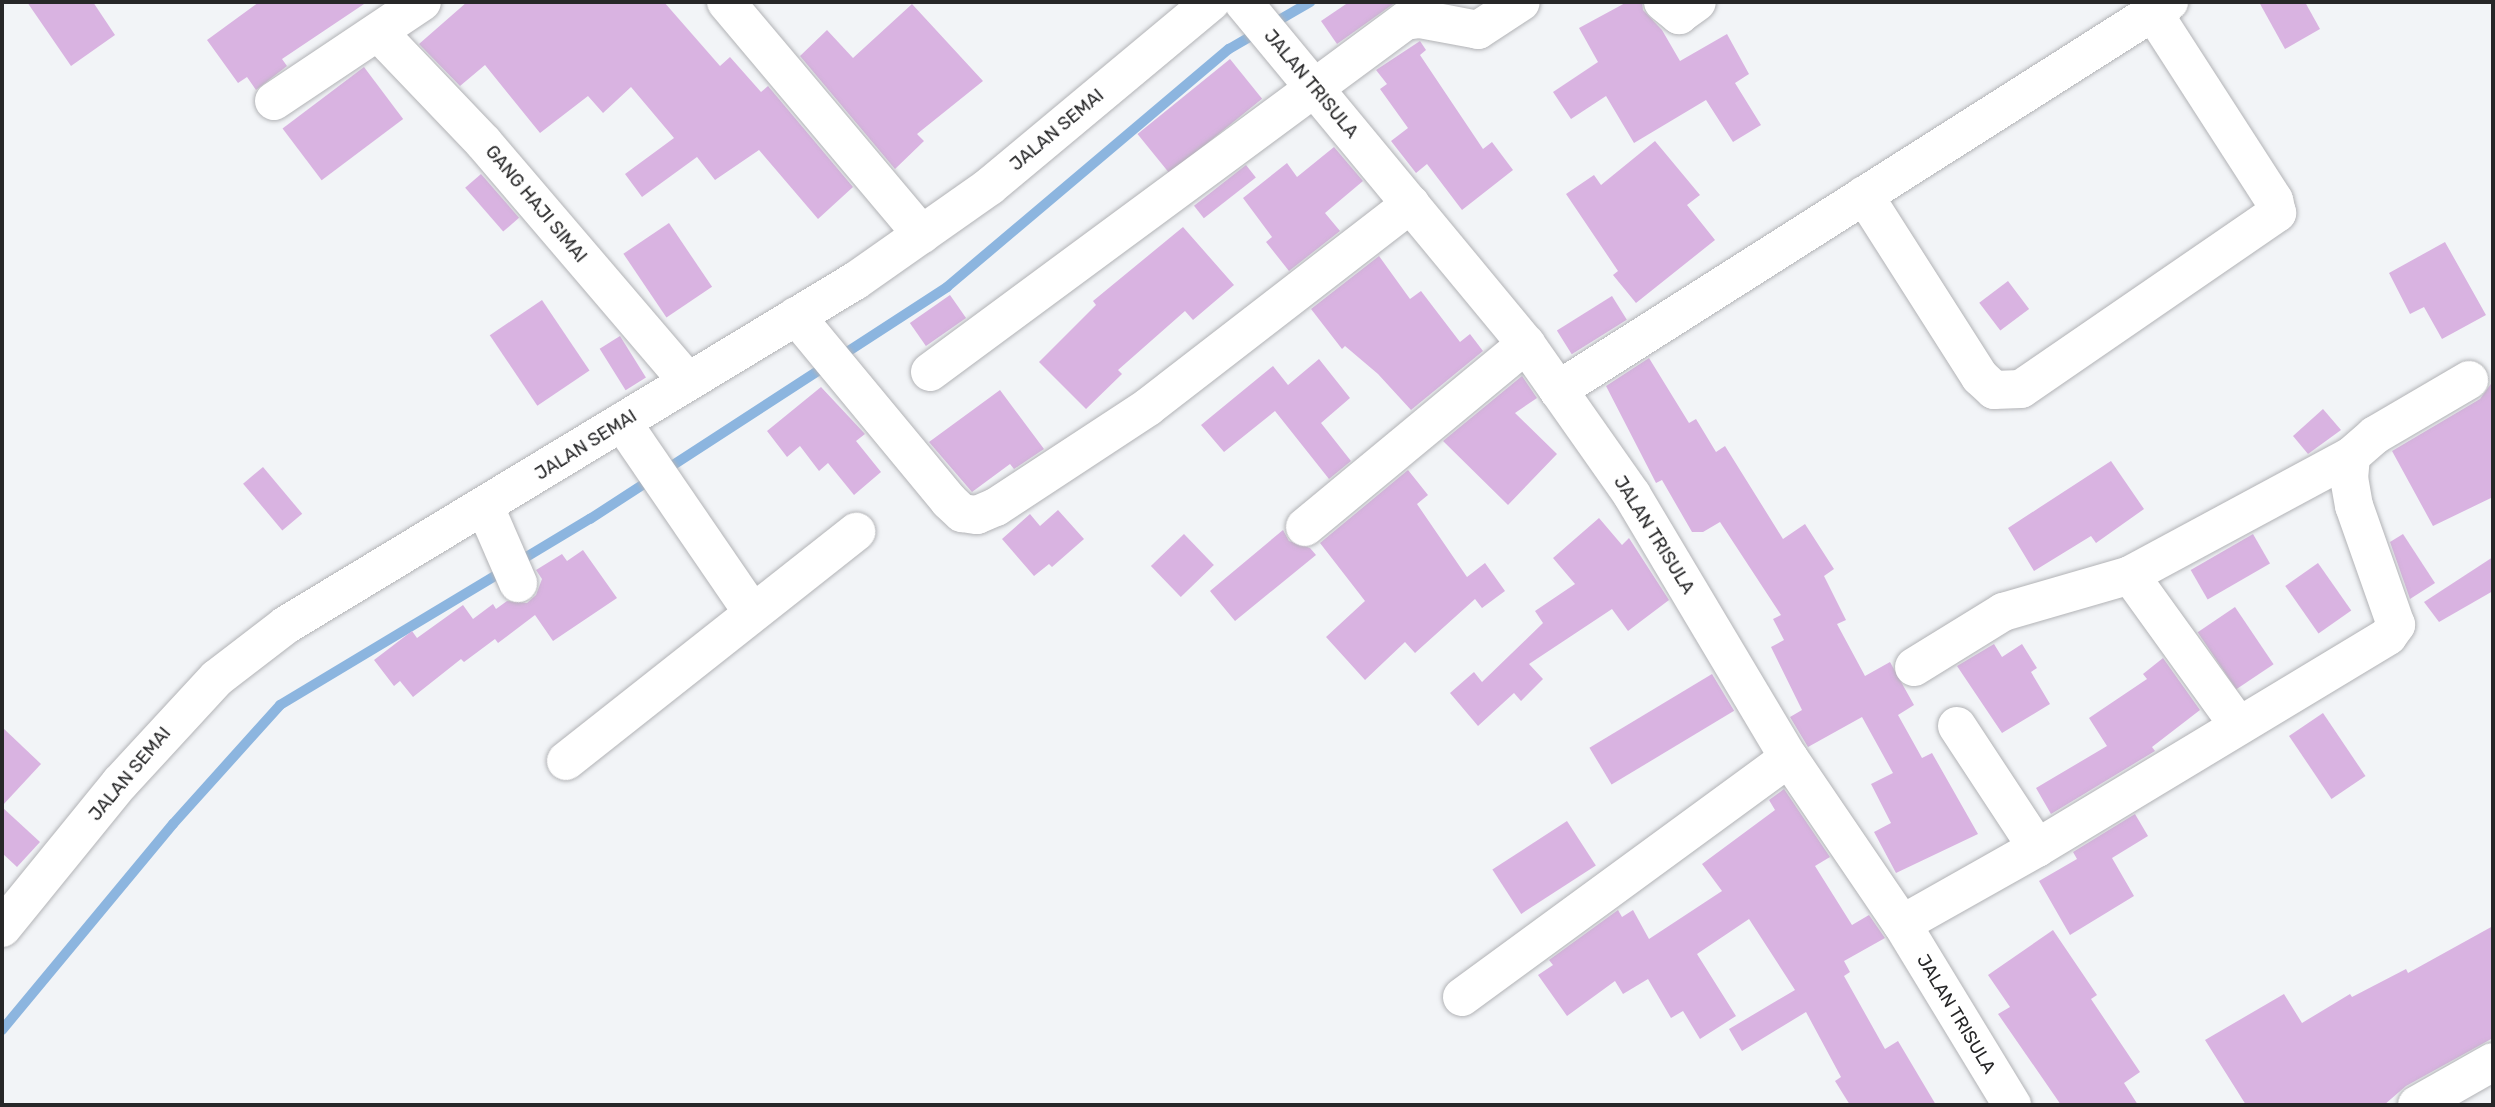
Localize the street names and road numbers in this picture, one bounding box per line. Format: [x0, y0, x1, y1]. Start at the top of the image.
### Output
street label: JALAN TRISULA [1259, 25, 1363, 143]
street label: JALAN SEMAI [1006, 85, 1108, 175]
street label: GANG HAJI SIMAI [481, 141, 591, 267]
street label: JALAN SEMAI [531, 405, 641, 485]
street label: JALAN TRISULA [1609, 472, 1699, 598]
street label: JALAN SEMAI [85, 723, 175, 825]
street label: JALAN TRISULA [1912, 950, 2000, 1078]

